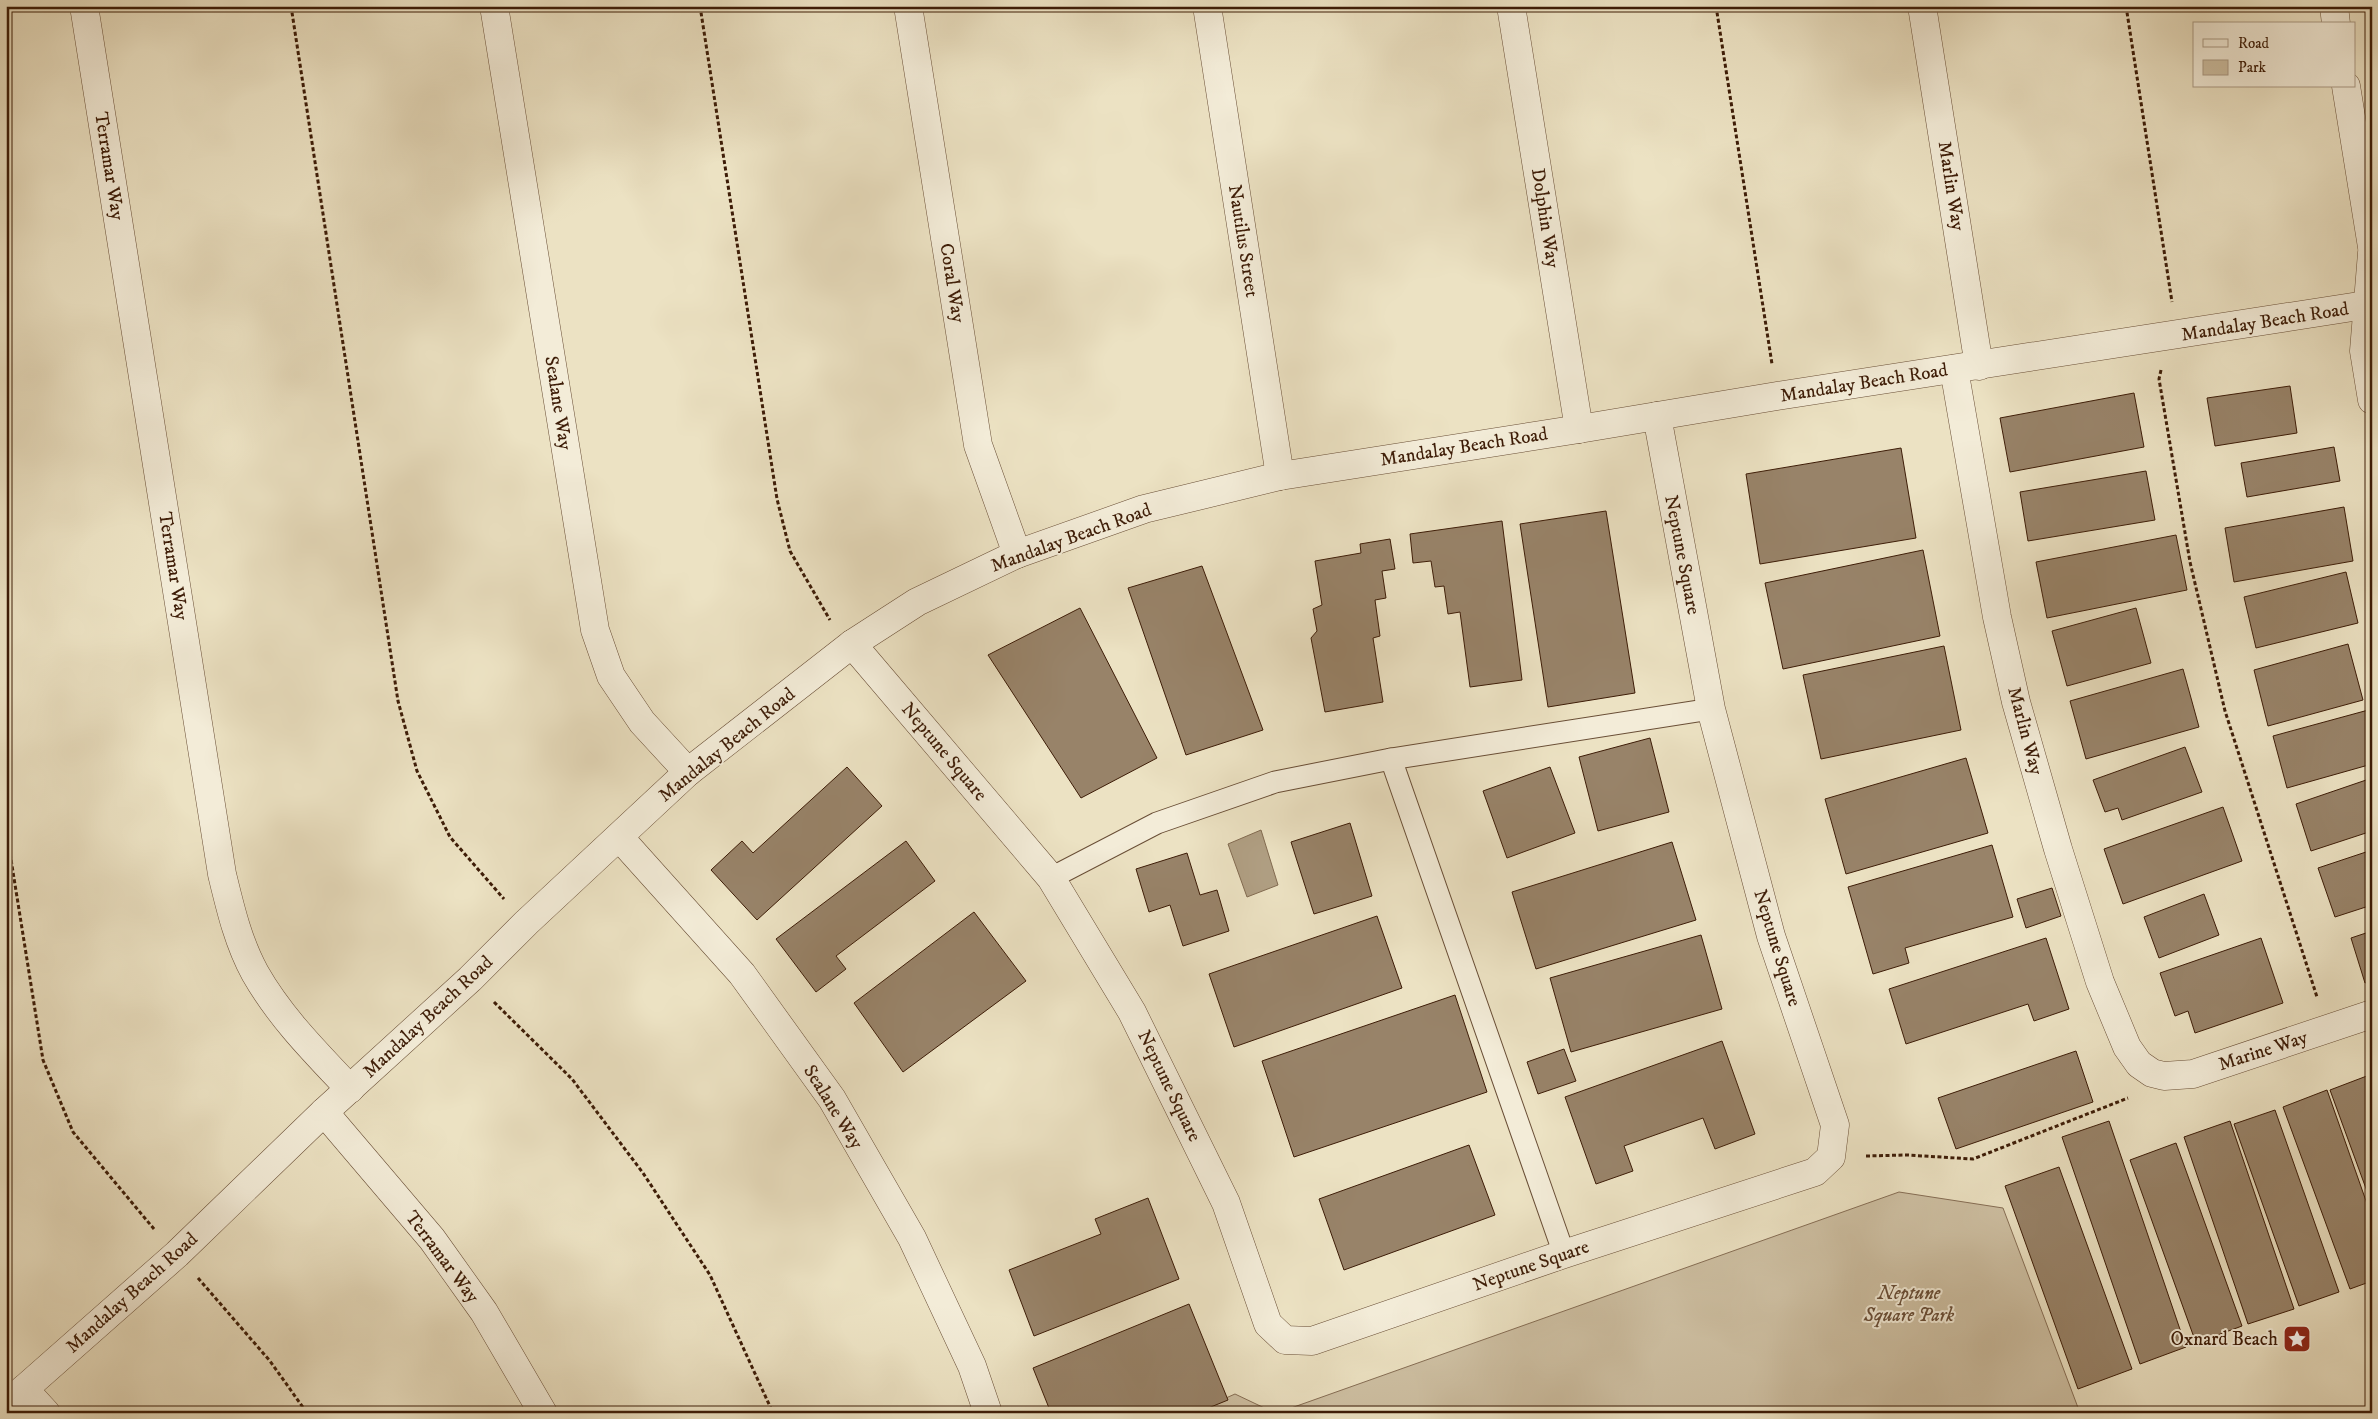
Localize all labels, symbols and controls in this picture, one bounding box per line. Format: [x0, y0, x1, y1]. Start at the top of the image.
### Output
legend [2193, 22, 2356, 88]
text: Road [2238, 34, 2270, 53]
text: Park [2238, 58, 2267, 77]
street label: Terramar Way [89, 110, 129, 223]
street label: Marlin Way [1933, 140, 1970, 233]
street label: Dolphin Way [1526, 167, 1564, 270]
street label: Nautilus Street [1223, 183, 1263, 299]
street label: Coral Way [934, 242, 970, 325]
street label: Mandalay Beach Road [2180, 297, 2351, 347]
street label: Sealane Way [539, 354, 577, 453]
street label: Mandalay Beach Road [1779, 358, 1950, 408]
street label: Mandalay Beach Road [1379, 422, 1550, 472]
street label: Neptune Square [1658, 493, 1705, 617]
street label: Mandalay Beach Road [988, 498, 1155, 578]
street label: Terramar Way [153, 510, 193, 623]
street label: Mandalay Beach Road [654, 683, 800, 807]
street label: Marlin Way [2002, 684, 2048, 779]
street label: Neptune Square [895, 698, 992, 807]
street label: Neptune Square [1747, 887, 1806, 1010]
street label: Mandalay Beach Road [358, 951, 498, 1083]
street label: Marine Way [2215, 1025, 2311, 1076]
street label: Neptune Square [1131, 1026, 1206, 1146]
street label: Sealane Way [798, 1061, 868, 1154]
street label: Terramar Way [400, 1206, 485, 1308]
street label: Mandalay Beach Road [61, 1228, 203, 1358]
street label: Neptune Square [1470, 1235, 1593, 1298]
park label: Neptune Square Park [1863, 1282, 1954, 1328]
place icon: Oxnard Beach [2282, 1324, 2312, 1354]
place label: Oxnard Beach [2171, 1328, 2278, 1351]

